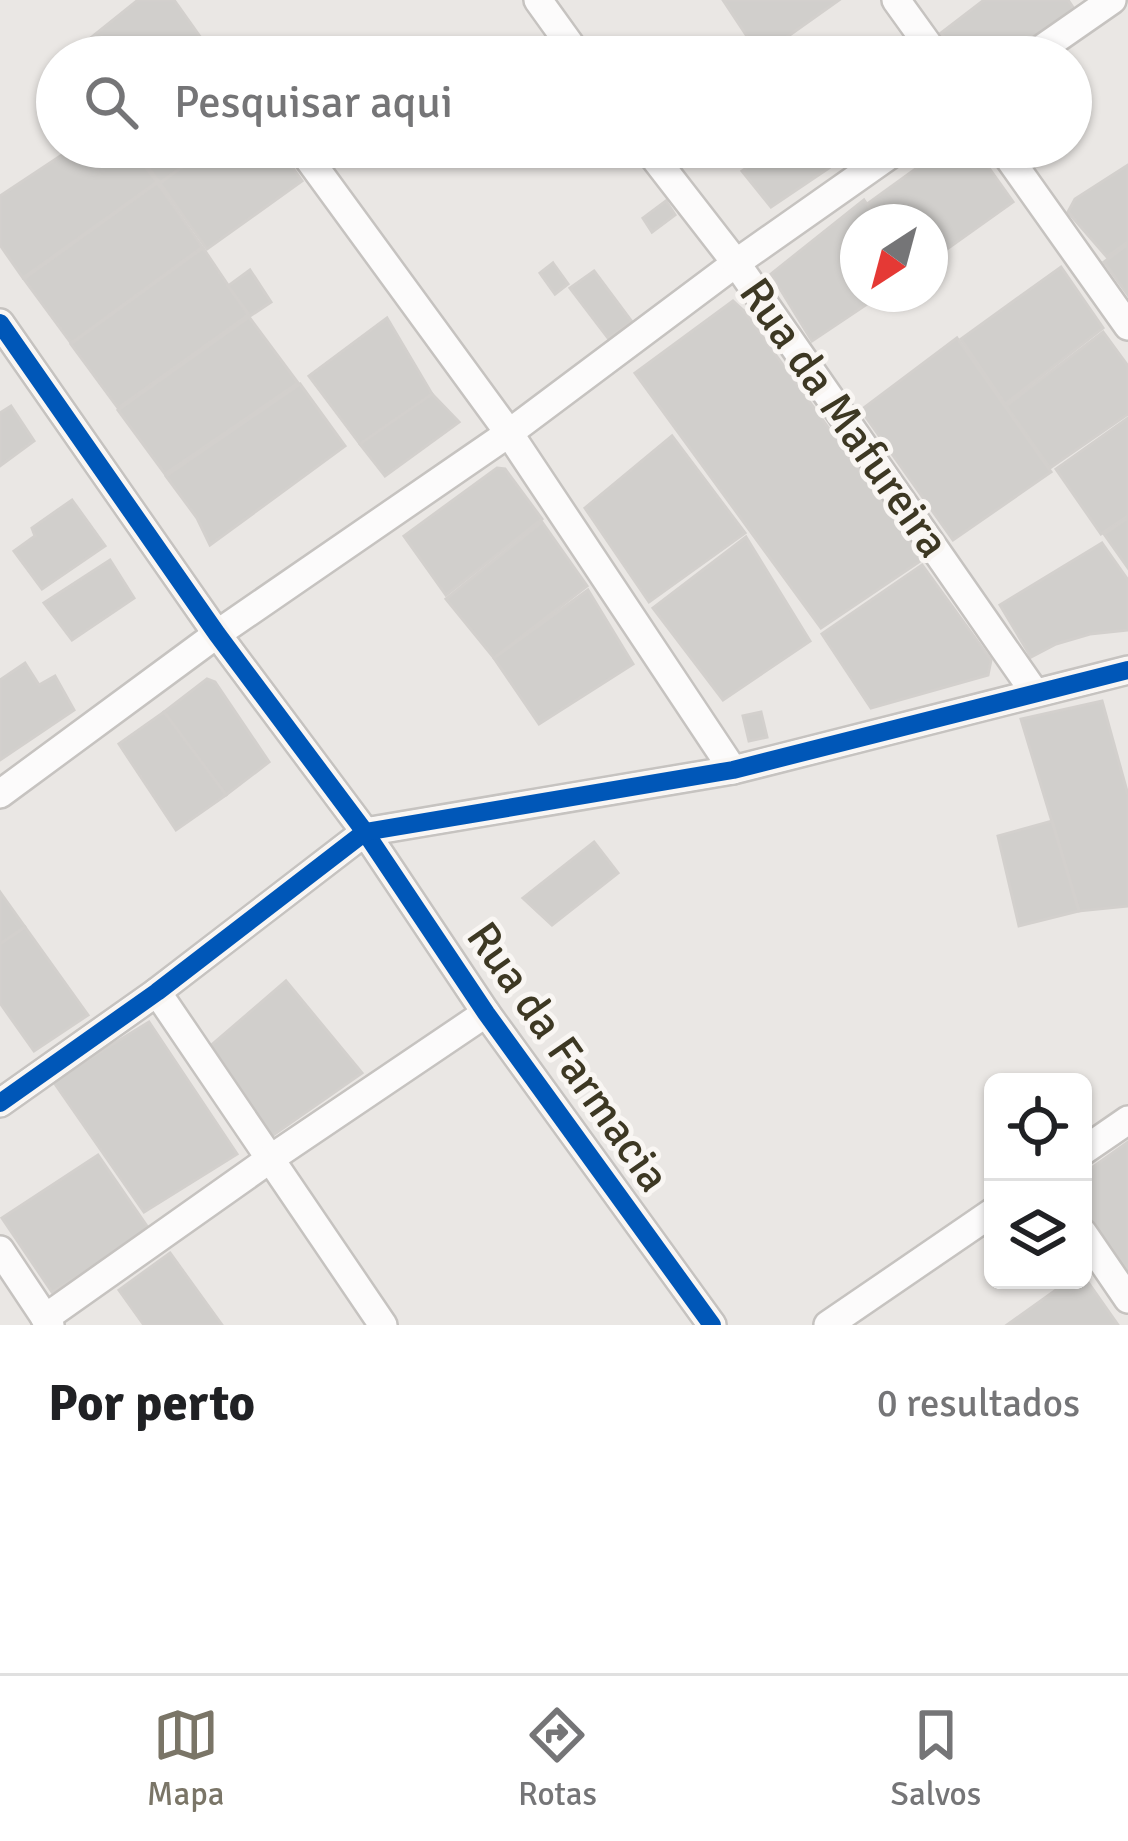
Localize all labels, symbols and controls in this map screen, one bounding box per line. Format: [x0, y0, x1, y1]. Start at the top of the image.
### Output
search box [36, 36, 1092, 168]
icon: search [78, 69, 144, 135]
text: Pesquisar aqui [174, 75, 453, 130]
north arrow [840, 204, 948, 312]
street label: Rua da Mafureira [727, 268, 961, 568]
street label: Rua da Farmacia [455, 912, 681, 1202]
map controls [984, 1073, 1092, 1289]
button: locate [984, 1073, 1092, 1181]
button: layers [984, 1181, 1092, 1289]
text: Por perto [48, 1372, 255, 1435]
text: 0 resultados [877, 1379, 1080, 1427]
tab: Mapa [147, 1702, 224, 1815]
tab: Rotas [518, 1702, 597, 1815]
tab: Salvos [891, 1702, 981, 1815]

